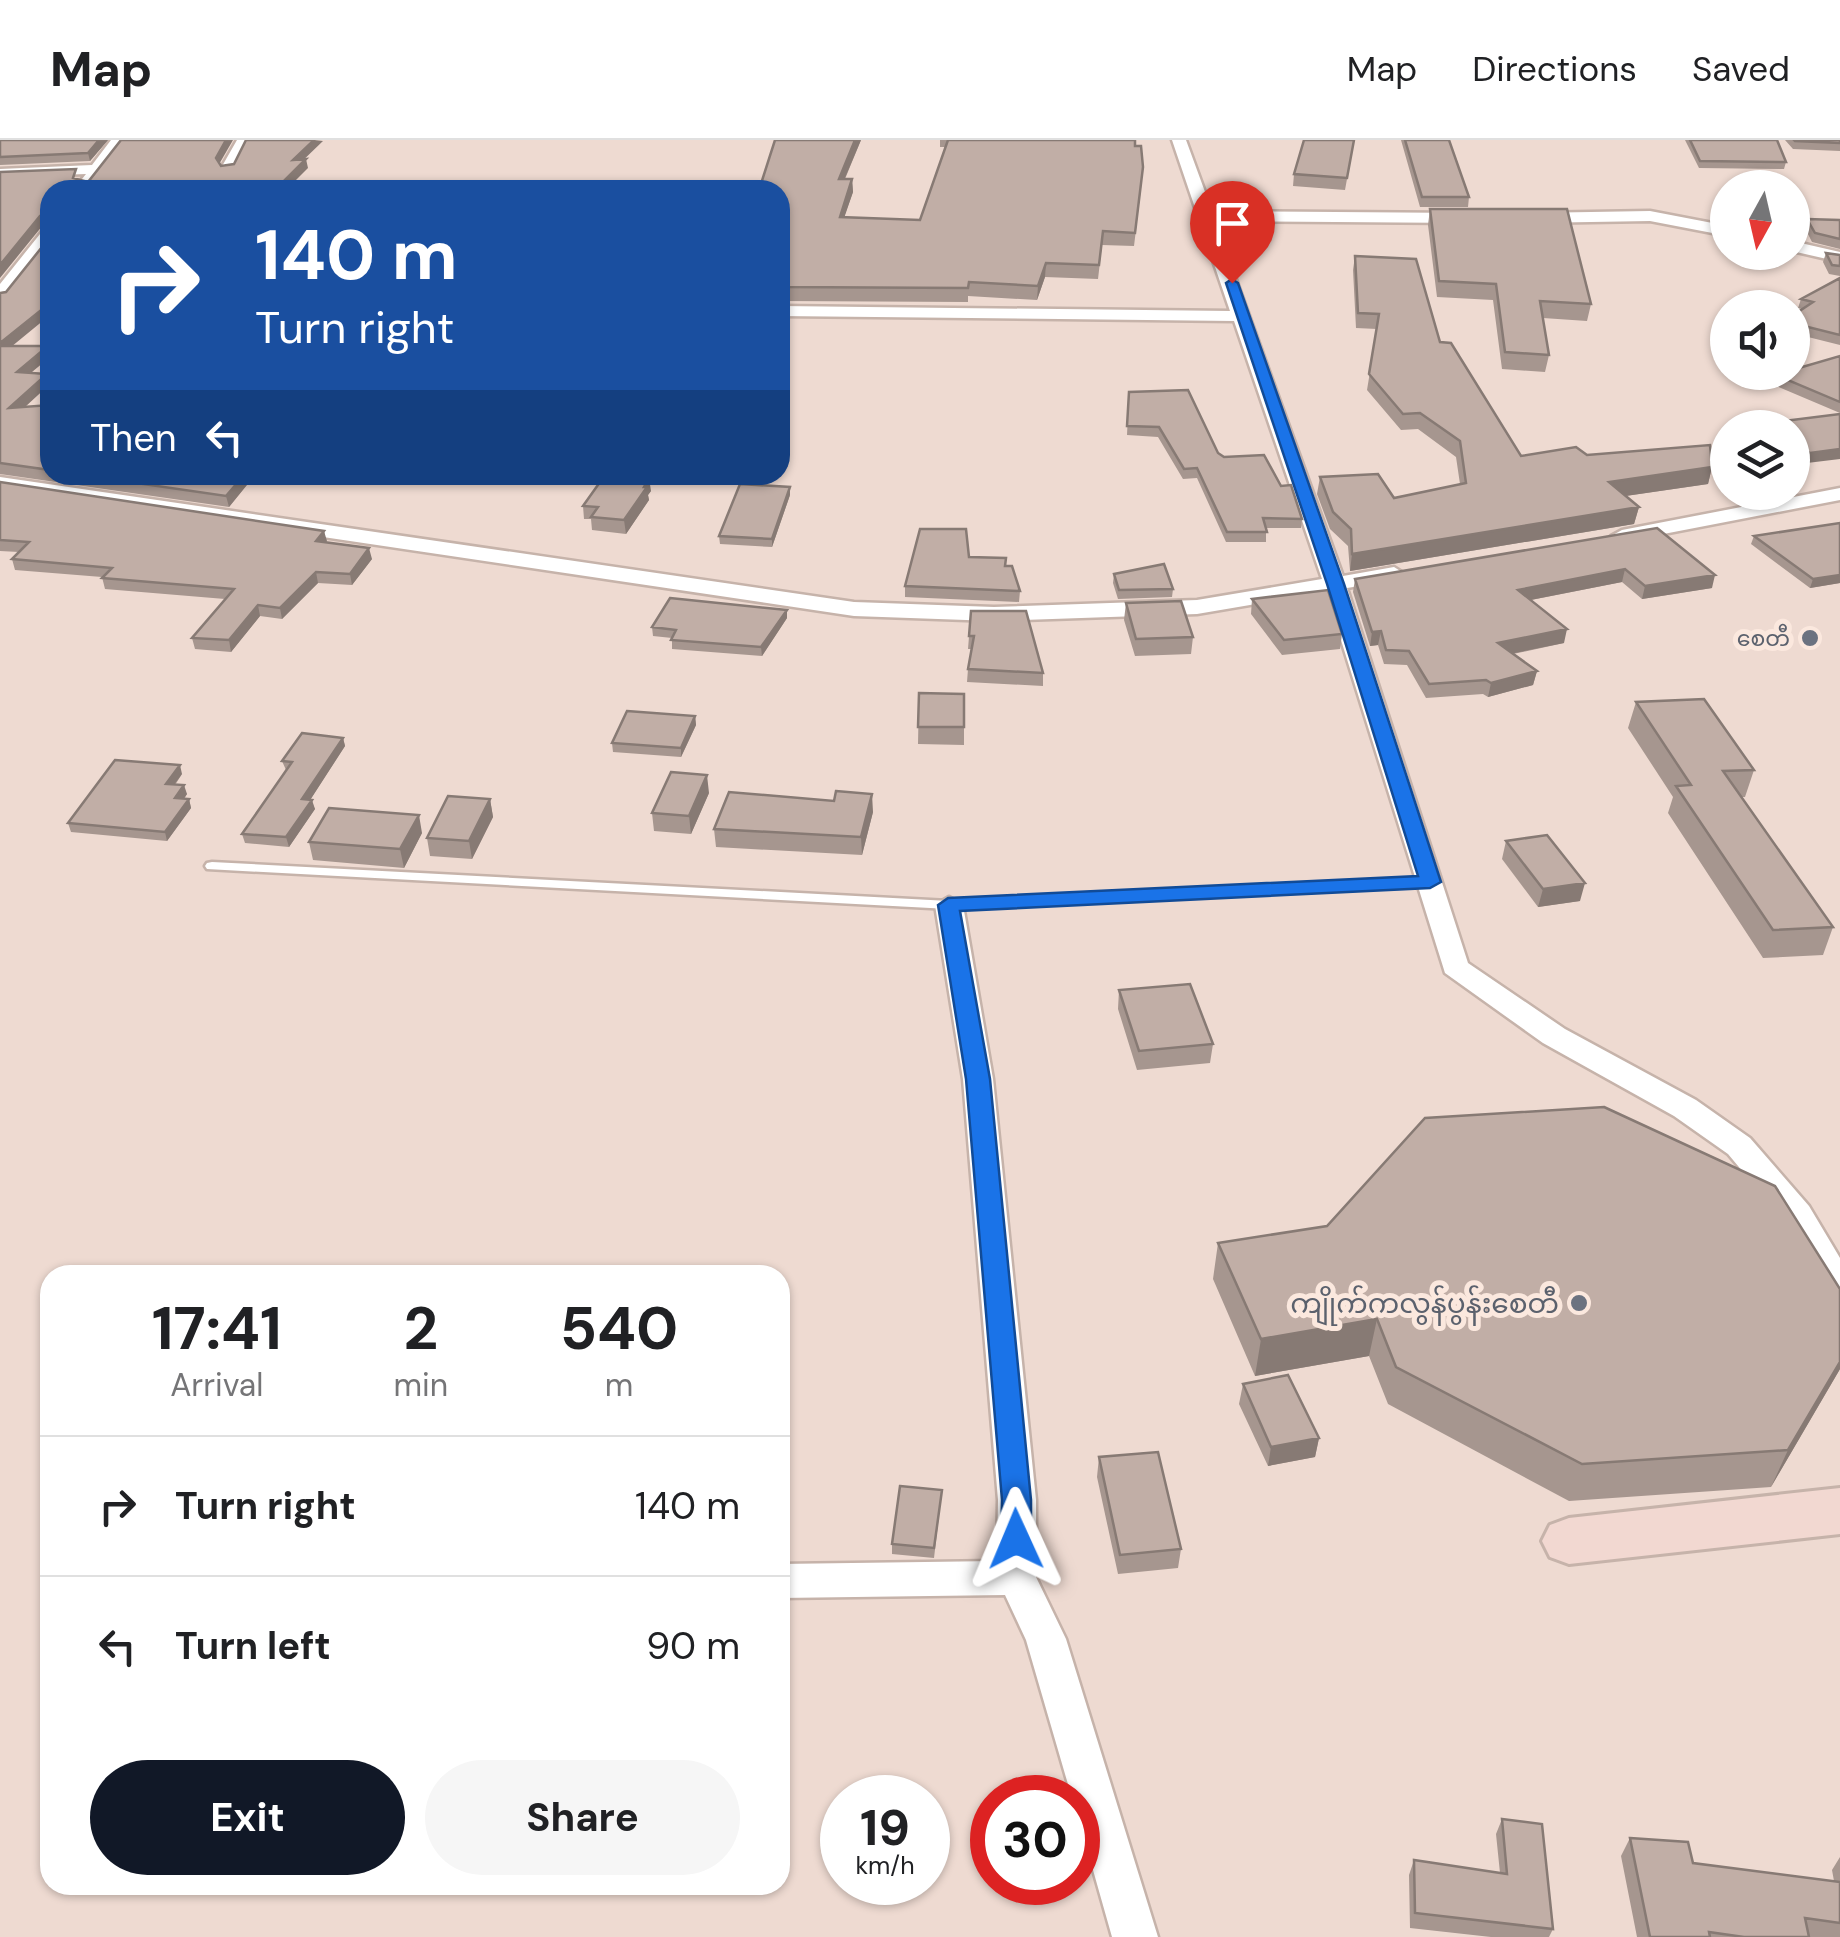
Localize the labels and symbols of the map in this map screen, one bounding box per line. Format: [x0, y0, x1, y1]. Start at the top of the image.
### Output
north arrow [1710, 170, 1810, 270]
pin [1190, 181, 1275, 284]
place label: စေတီ [1737, 623, 1790, 653]
marker: စေတီ [1799, 627, 1821, 649]
place label: ကျိုက်ကလွန်ပွန်းစေတီ [1290, 1285, 1559, 1326]
marker: ကျိုက်ကလွန်ပွန်းစေတီ [1568, 1292, 1590, 1314]
position arrow [964, 1487, 1068, 1591]
speed limit sign: 30 [970, 1775, 1100, 1905]

